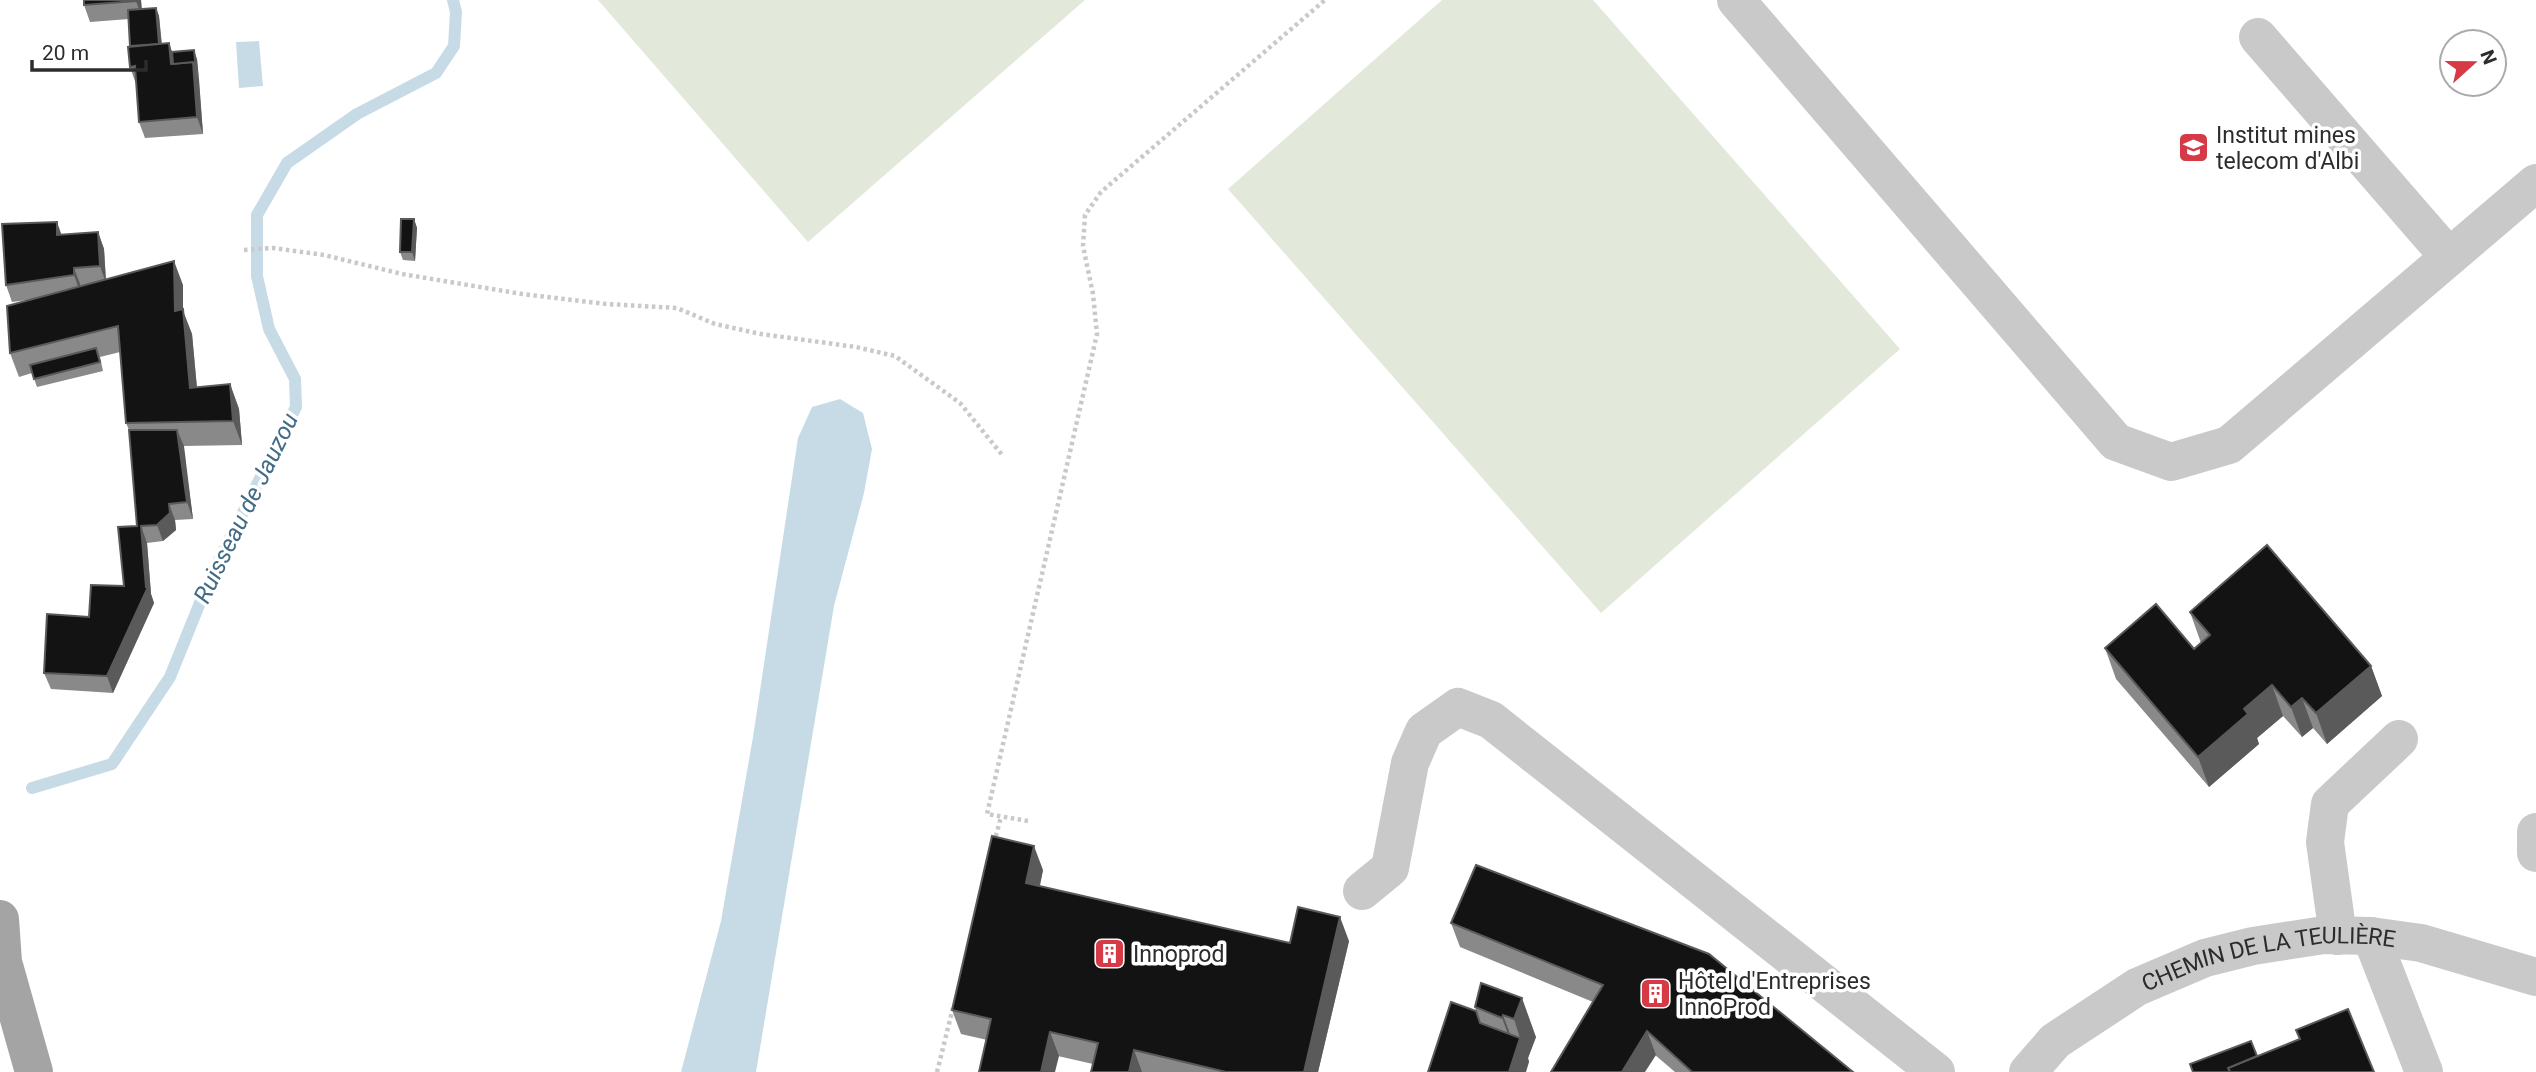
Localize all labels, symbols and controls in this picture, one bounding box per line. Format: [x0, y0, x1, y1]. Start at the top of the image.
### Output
scale bar [32, 28, 145, 72]
north arrow [2438, 28, 2508, 98]
text: 20 m [42, 41, 89, 65]
text: N [2475, 47, 2502, 67]
place label: Institut mines telecom d'Albi [2216, 122, 2359, 175]
school or university icon: Institut mines telecom d'Albi [2176, 131, 2210, 165]
water label: Ruisseau de Jauzou [188, 408, 304, 608]
street label: CHEMIN DE LA TEULIÈRE [2138, 921, 2397, 997]
building icon: Innoprod [1093, 937, 1127, 971]
place label: Innoprod [1133, 941, 1224, 968]
place label: Hôtel d'Entreprises InnoProd [1678, 968, 1871, 1021]
building icon: Hôtel d'Entreprises InnoProd [1638, 977, 1672, 1011]

